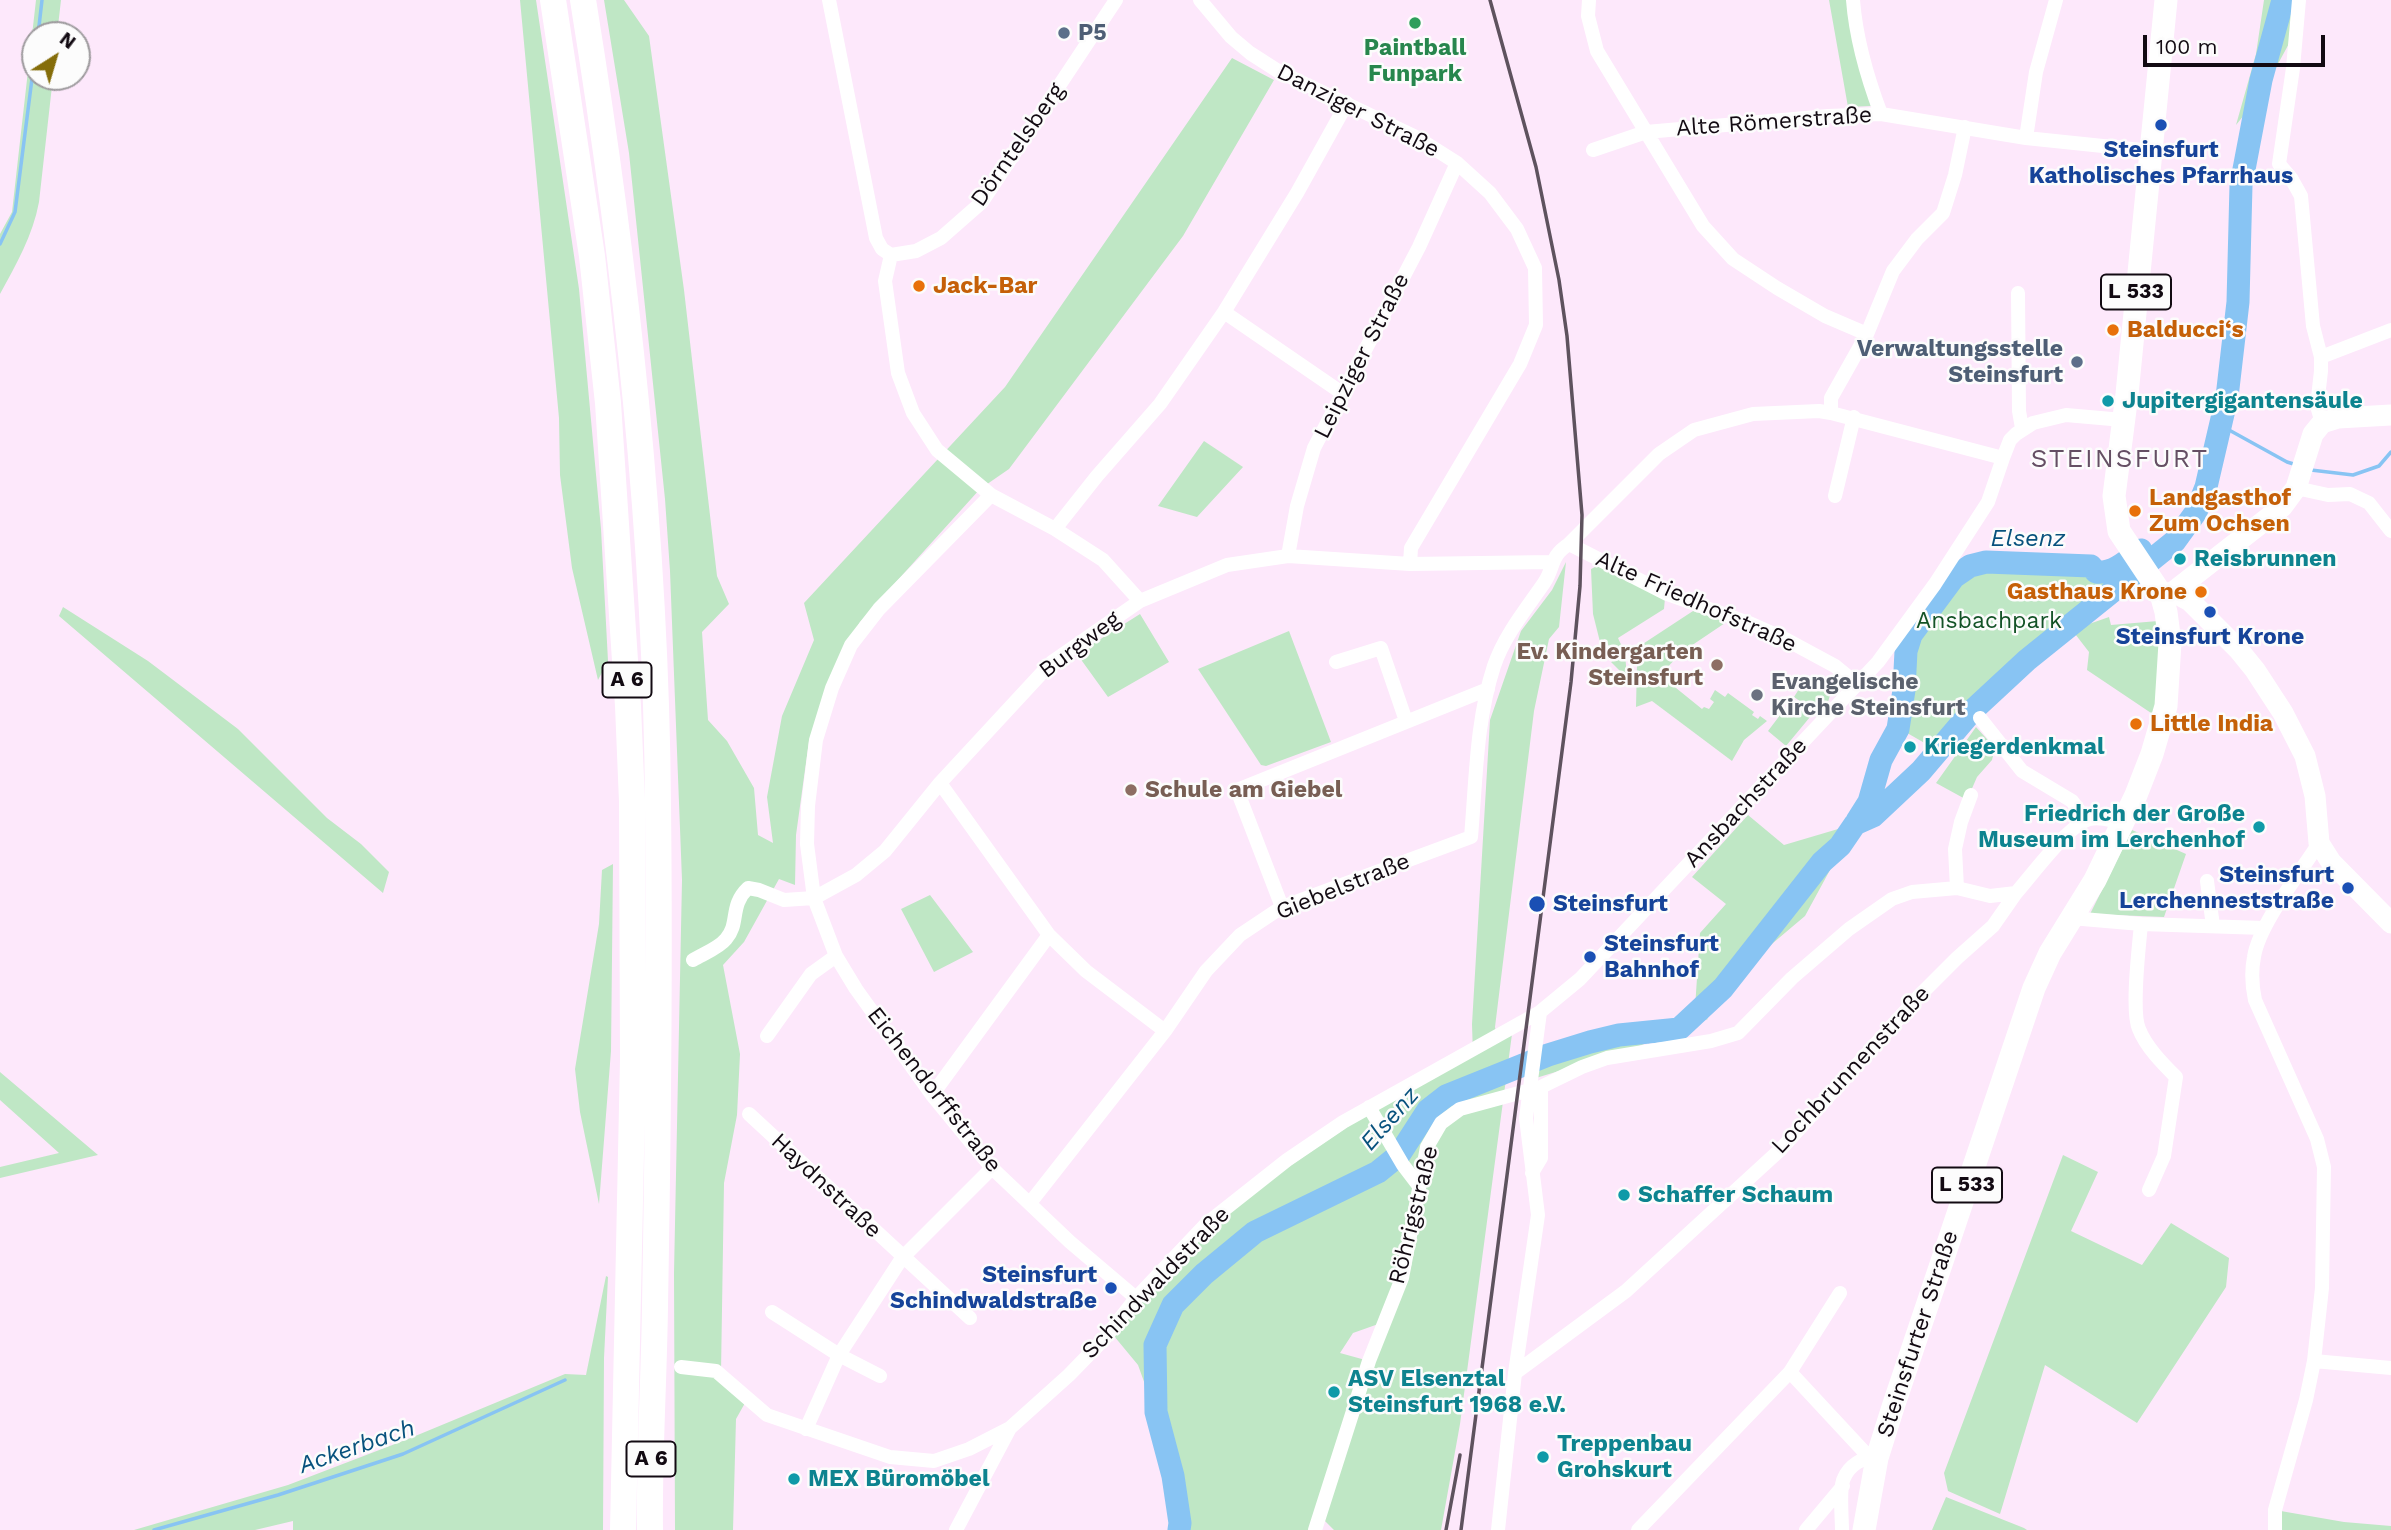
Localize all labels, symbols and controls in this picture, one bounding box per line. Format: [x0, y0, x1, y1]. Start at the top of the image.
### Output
marker: Paintball Funpark [1407, 15, 1423, 31]
place label: P5 [1078, 19, 1107, 47]
north arrow [21, 21, 91, 91]
scale bar [2146, 21, 2328, 65]
marker: P5 [1056, 25, 1072, 41]
text: N [55, 27, 80, 54]
place label: Paintball Funpark [1364, 34, 1466, 88]
text: 100 m [2156, 34, 2218, 59]
street label: Danziger Straße [1272, 58, 1444, 164]
street label: Dörntelsberg [965, 78, 1071, 212]
street label: Alte Römerstraße [1675, 101, 1873, 143]
marker: Steinsfurt Katholisches Pfarrhaus [2153, 117, 2169, 133]
place label: Steinsfurt Katholisches Pfarrhaus [2029, 136, 2293, 190]
street label: Leipziger Straße [1308, 269, 1416, 443]
place label: Jack-Bar [933, 272, 1037, 300]
road number: L 533 [2101, 274, 2171, 310]
marker: Jack-Bar [911, 278, 927, 294]
place label: Balducci‘s [2127, 316, 2244, 344]
marker: Balducci‘s [2105, 322, 2121, 338]
place label: Verwaltungsstelle Steinsfurt [1857, 335, 2063, 389]
marker: Verwaltungsstelle Steinsfurt [2069, 354, 2085, 370]
place label: Jupitergigantensäule [2122, 387, 2363, 415]
marker: Jupitergigantensäule [2100, 393, 2116, 409]
district label: STEINSFURT [2032, 443, 2208, 475]
place label: Landgasthof Zum Ochsen [2149, 484, 2291, 538]
marker: Landgasthof Zum Ochsen [2127, 503, 2143, 519]
water label: Elsenz [1991, 525, 2065, 553]
street label: Alte Friedhofstraße [1591, 545, 1801, 659]
place label: Reisbrunnen [2194, 545, 2337, 573]
marker: Reisbrunnen [2172, 551, 2188, 567]
place label: Gasthaus Krone [2007, 578, 2187, 606]
marker: Gasthaus Krone [2193, 584, 2209, 600]
marker: Steinsfurt Krone [2202, 604, 2218, 620]
street label: Burgweg [1034, 606, 1126, 684]
park label: Ansbachpark [1916, 607, 2062, 635]
place label: Steinsfurt Krone [2116, 623, 2304, 651]
place label: Ev. Kindergarten Steinsfurt [1516, 638, 1703, 692]
marker: Ev. Kindergarten Steinsfurt [1709, 657, 1725, 673]
road number: A 6 [602, 662, 652, 698]
place label: Evangelische Kirche Steinsfurt [1771, 668, 1965, 722]
marker: Evangelische Kirche Steinsfurt [1749, 687, 1765, 703]
place label: Little India [2150, 710, 2273, 738]
marker: Little India [2128, 716, 2144, 732]
street label: Ansbachstraße [1679, 732, 1813, 874]
place label: Kriegerdenkmal [1924, 733, 2105, 761]
marker: Kriegerdenkmal [1902, 739, 1918, 755]
place label: Schule am Giebel [1145, 776, 1342, 804]
marker: Schule am Giebel [1123, 782, 1139, 798]
place label: Friedrich der Große Museum im Lerchenhof [1978, 800, 2245, 854]
marker: Friedrich der Große Museum im Lerchenhof [2251, 819, 2267, 835]
street label: Giebelstraße [1272, 848, 1414, 926]
place label: Steinsfurt Lerchenneststraße [2119, 861, 2334, 915]
marker: Steinsfurt Lerchenneststraße [2340, 880, 2356, 896]
place label: Steinsfurt [1553, 890, 1668, 918]
marker: Steinsfurt [1527, 894, 1547, 914]
place label: Steinsfurt Bahnhof [1604, 930, 1719, 984]
marker: Steinsfurt Bahnhof [1582, 949, 1598, 965]
street label: Lochbrunnenstraße [1766, 980, 1936, 1160]
street label: Eichendorffstraße [861, 1002, 1007, 1178]
water label: Elsenz [1355, 1081, 1425, 1157]
street label: Haydnstraße [765, 1128, 887, 1244]
street label: Röhrigstraße [1383, 1143, 1445, 1287]
road number: L 533 [1932, 1168, 2002, 1202]
place label: Schaffer Schaum [1638, 1181, 1833, 1209]
marker: Schaffer Schaum [1616, 1187, 1632, 1203]
street label: Schindwaldstraße [1076, 1201, 1236, 1365]
street label: Steinsfurter Straße [1871, 1227, 1965, 1441]
place label: Steinsfurt Schindwaldstraße [890, 1261, 1097, 1315]
marker: Steinsfurt Schindwaldstraße [1103, 1280, 1119, 1296]
place label: ASV Elsenztal Steinsfurt 1968 e.V. [1348, 1365, 1566, 1419]
marker: ASV Elsenztal Steinsfurt 1968 e.V. [1326, 1384, 1342, 1400]
water label: Ackerbach [295, 1414, 419, 1480]
place label: Treppenbau Grohskurt [1557, 1430, 1692, 1484]
road number: A 6 [626, 1442, 676, 1476]
marker: Treppenbau Grohskurt [1535, 1449, 1551, 1465]
place label: MEX Büromöbel [808, 1465, 989, 1493]
marker: MEX Büromöbel [786, 1471, 802, 1487]

